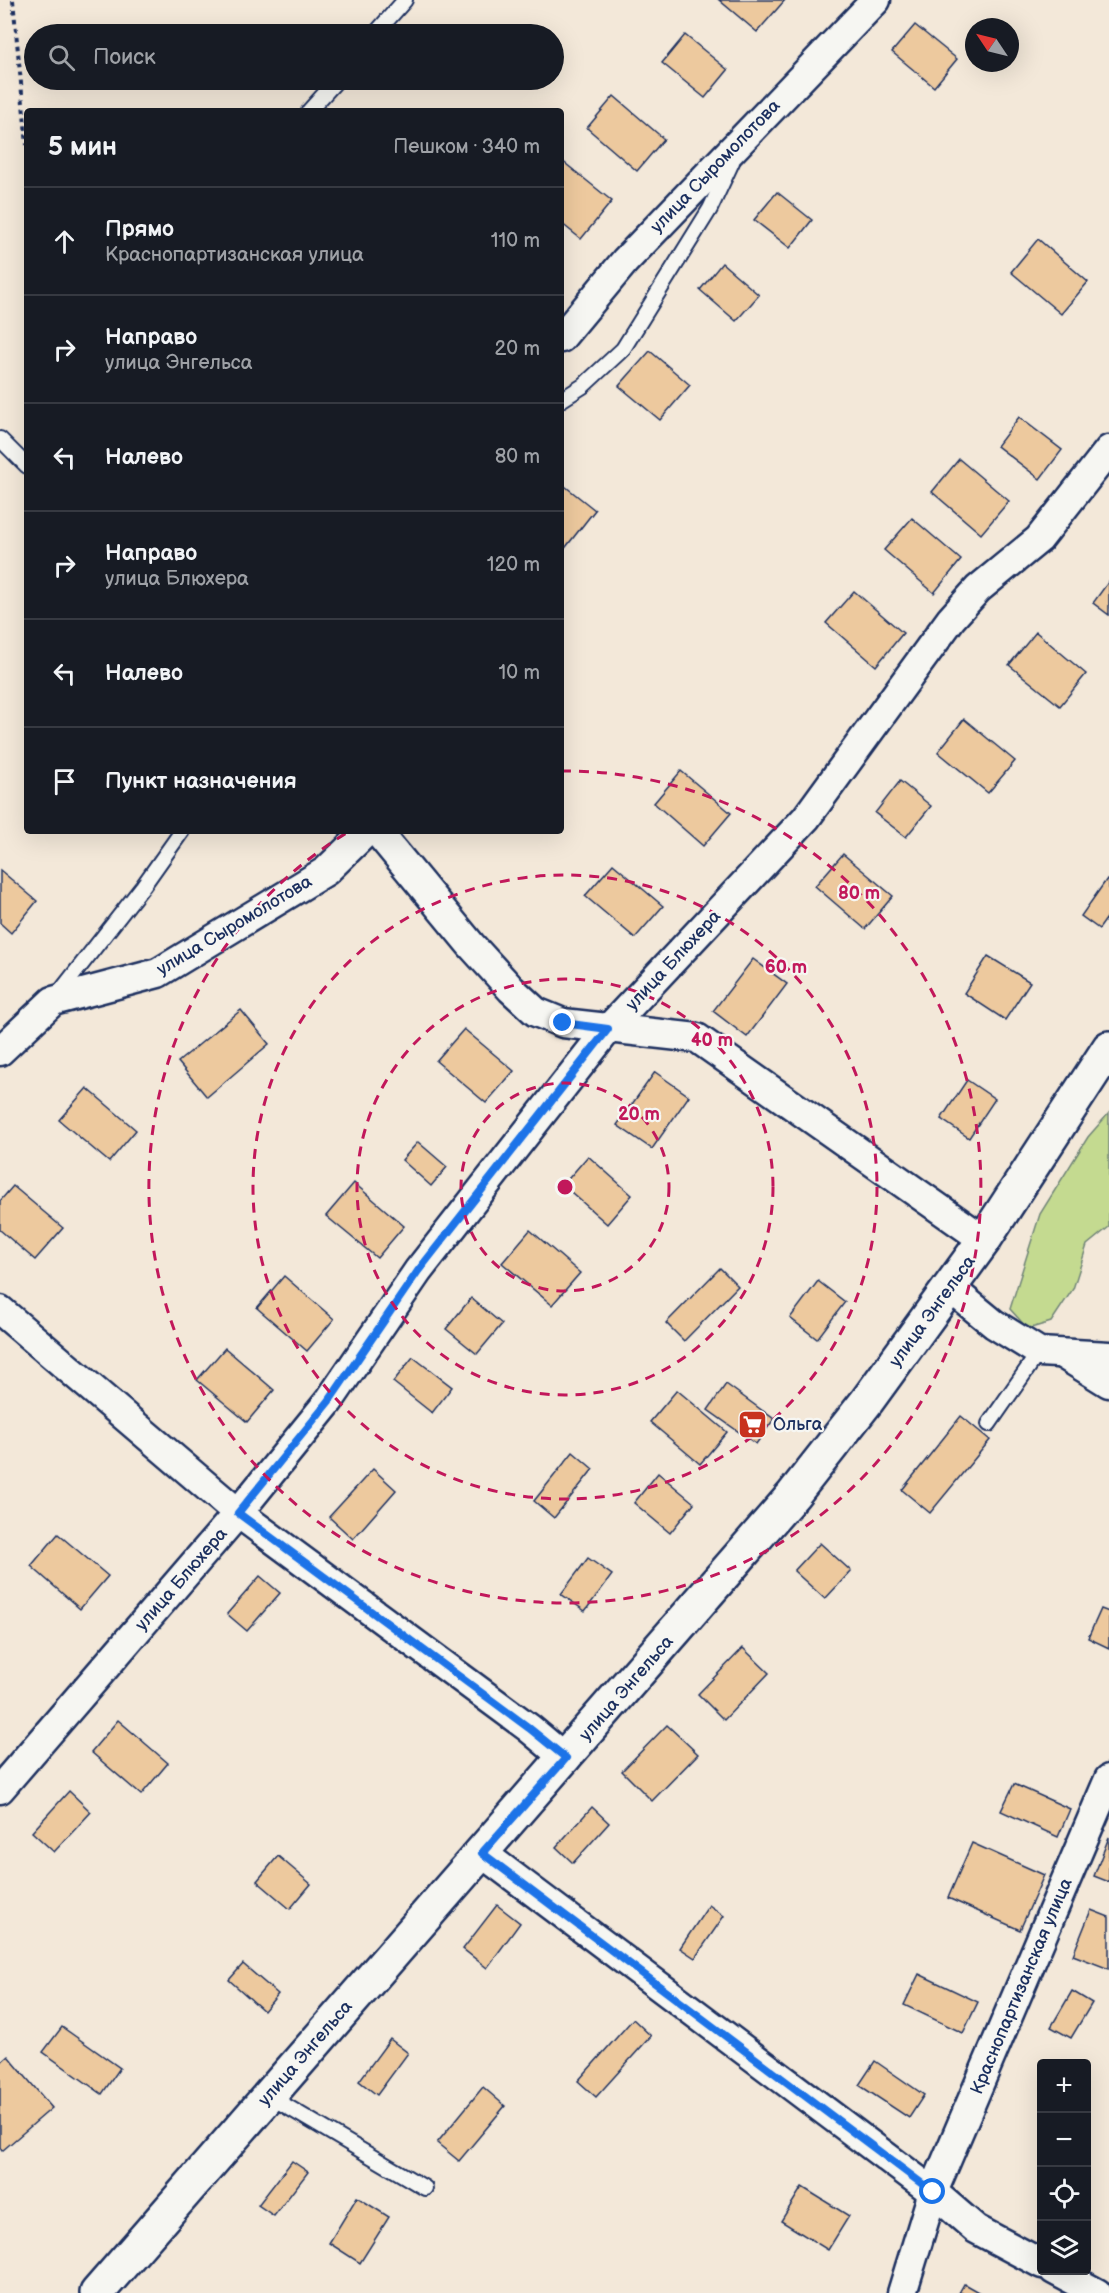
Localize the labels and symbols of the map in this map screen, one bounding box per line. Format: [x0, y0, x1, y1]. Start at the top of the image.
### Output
north arrow [965, 18, 1019, 72]
street label: улица Сыромолотова [646, 95, 785, 237]
street label: улица Сыромолотова [153, 871, 316, 980]
text: 80 m [838, 883, 880, 904]
street label: улица Блюхера [622, 906, 725, 1015]
text: 60 m [765, 957, 807, 978]
route end [549, 1009, 575, 1035]
text: 40 m [691, 1030, 733, 1051]
text: 20 m [618, 1104, 660, 1125]
centre of rings [555, 1177, 575, 1197]
street label: улица Энгельса [885, 1251, 980, 1371]
supermarket icon: Ольга [736, 1408, 768, 1440]
place label: Ольга [773, 1414, 823, 1435]
street label: улица Блюхера [131, 1523, 232, 1635]
street label: улица Энгельса [575, 1631, 678, 1745]
street label: Краснопартизанская улица [966, 1875, 1077, 2098]
street label: улица Энгельса [254, 1996, 357, 2110]
route start [919, 2178, 945, 2204]

